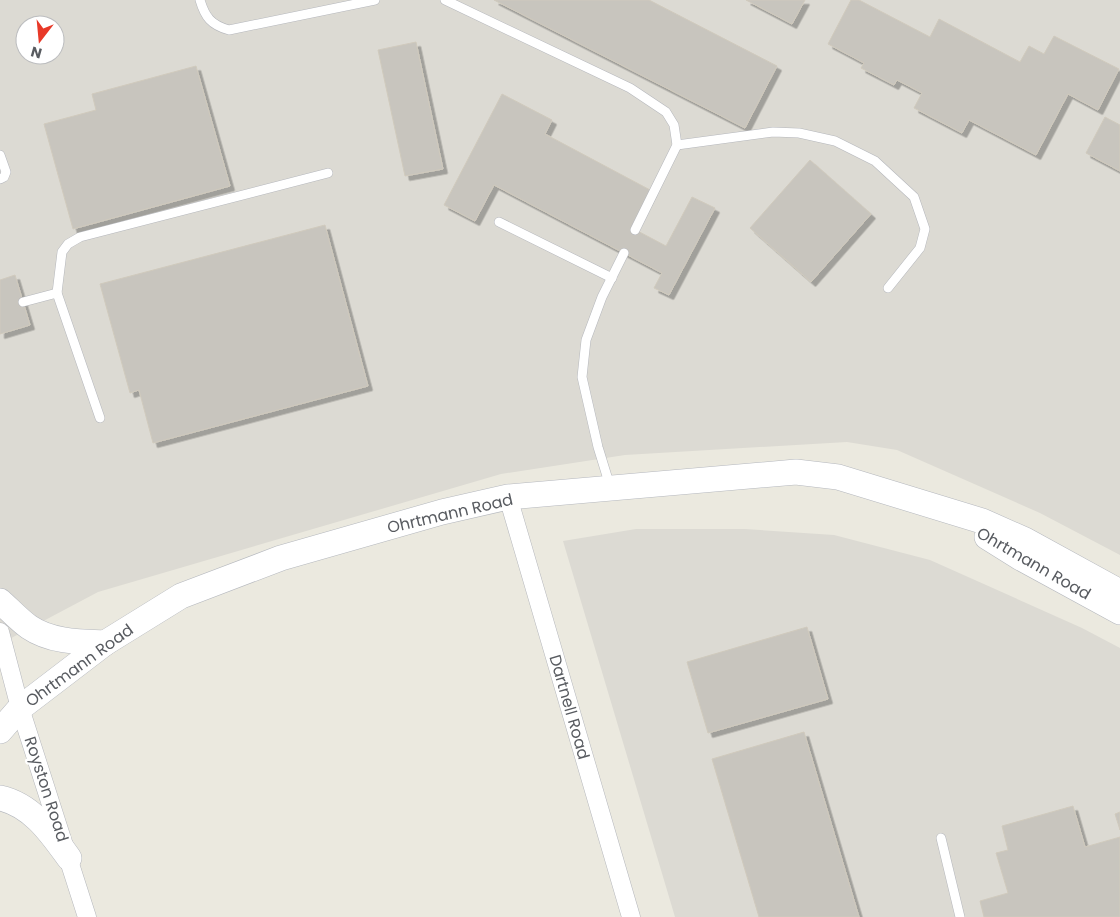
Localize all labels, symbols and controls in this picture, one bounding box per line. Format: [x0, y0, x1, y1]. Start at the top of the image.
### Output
north arrow [15, 15, 65, 65]
text: N [29, 41, 44, 64]
street label: Ohrtmann Road [385, 488, 515, 539]
street label: Ohrtmann Road [972, 521, 1095, 605]
street label: Ohrtmann Road [21, 618, 138, 712]
street label: Dartnell Road [544, 652, 595, 762]
street label: Royston Road [19, 734, 74, 845]

